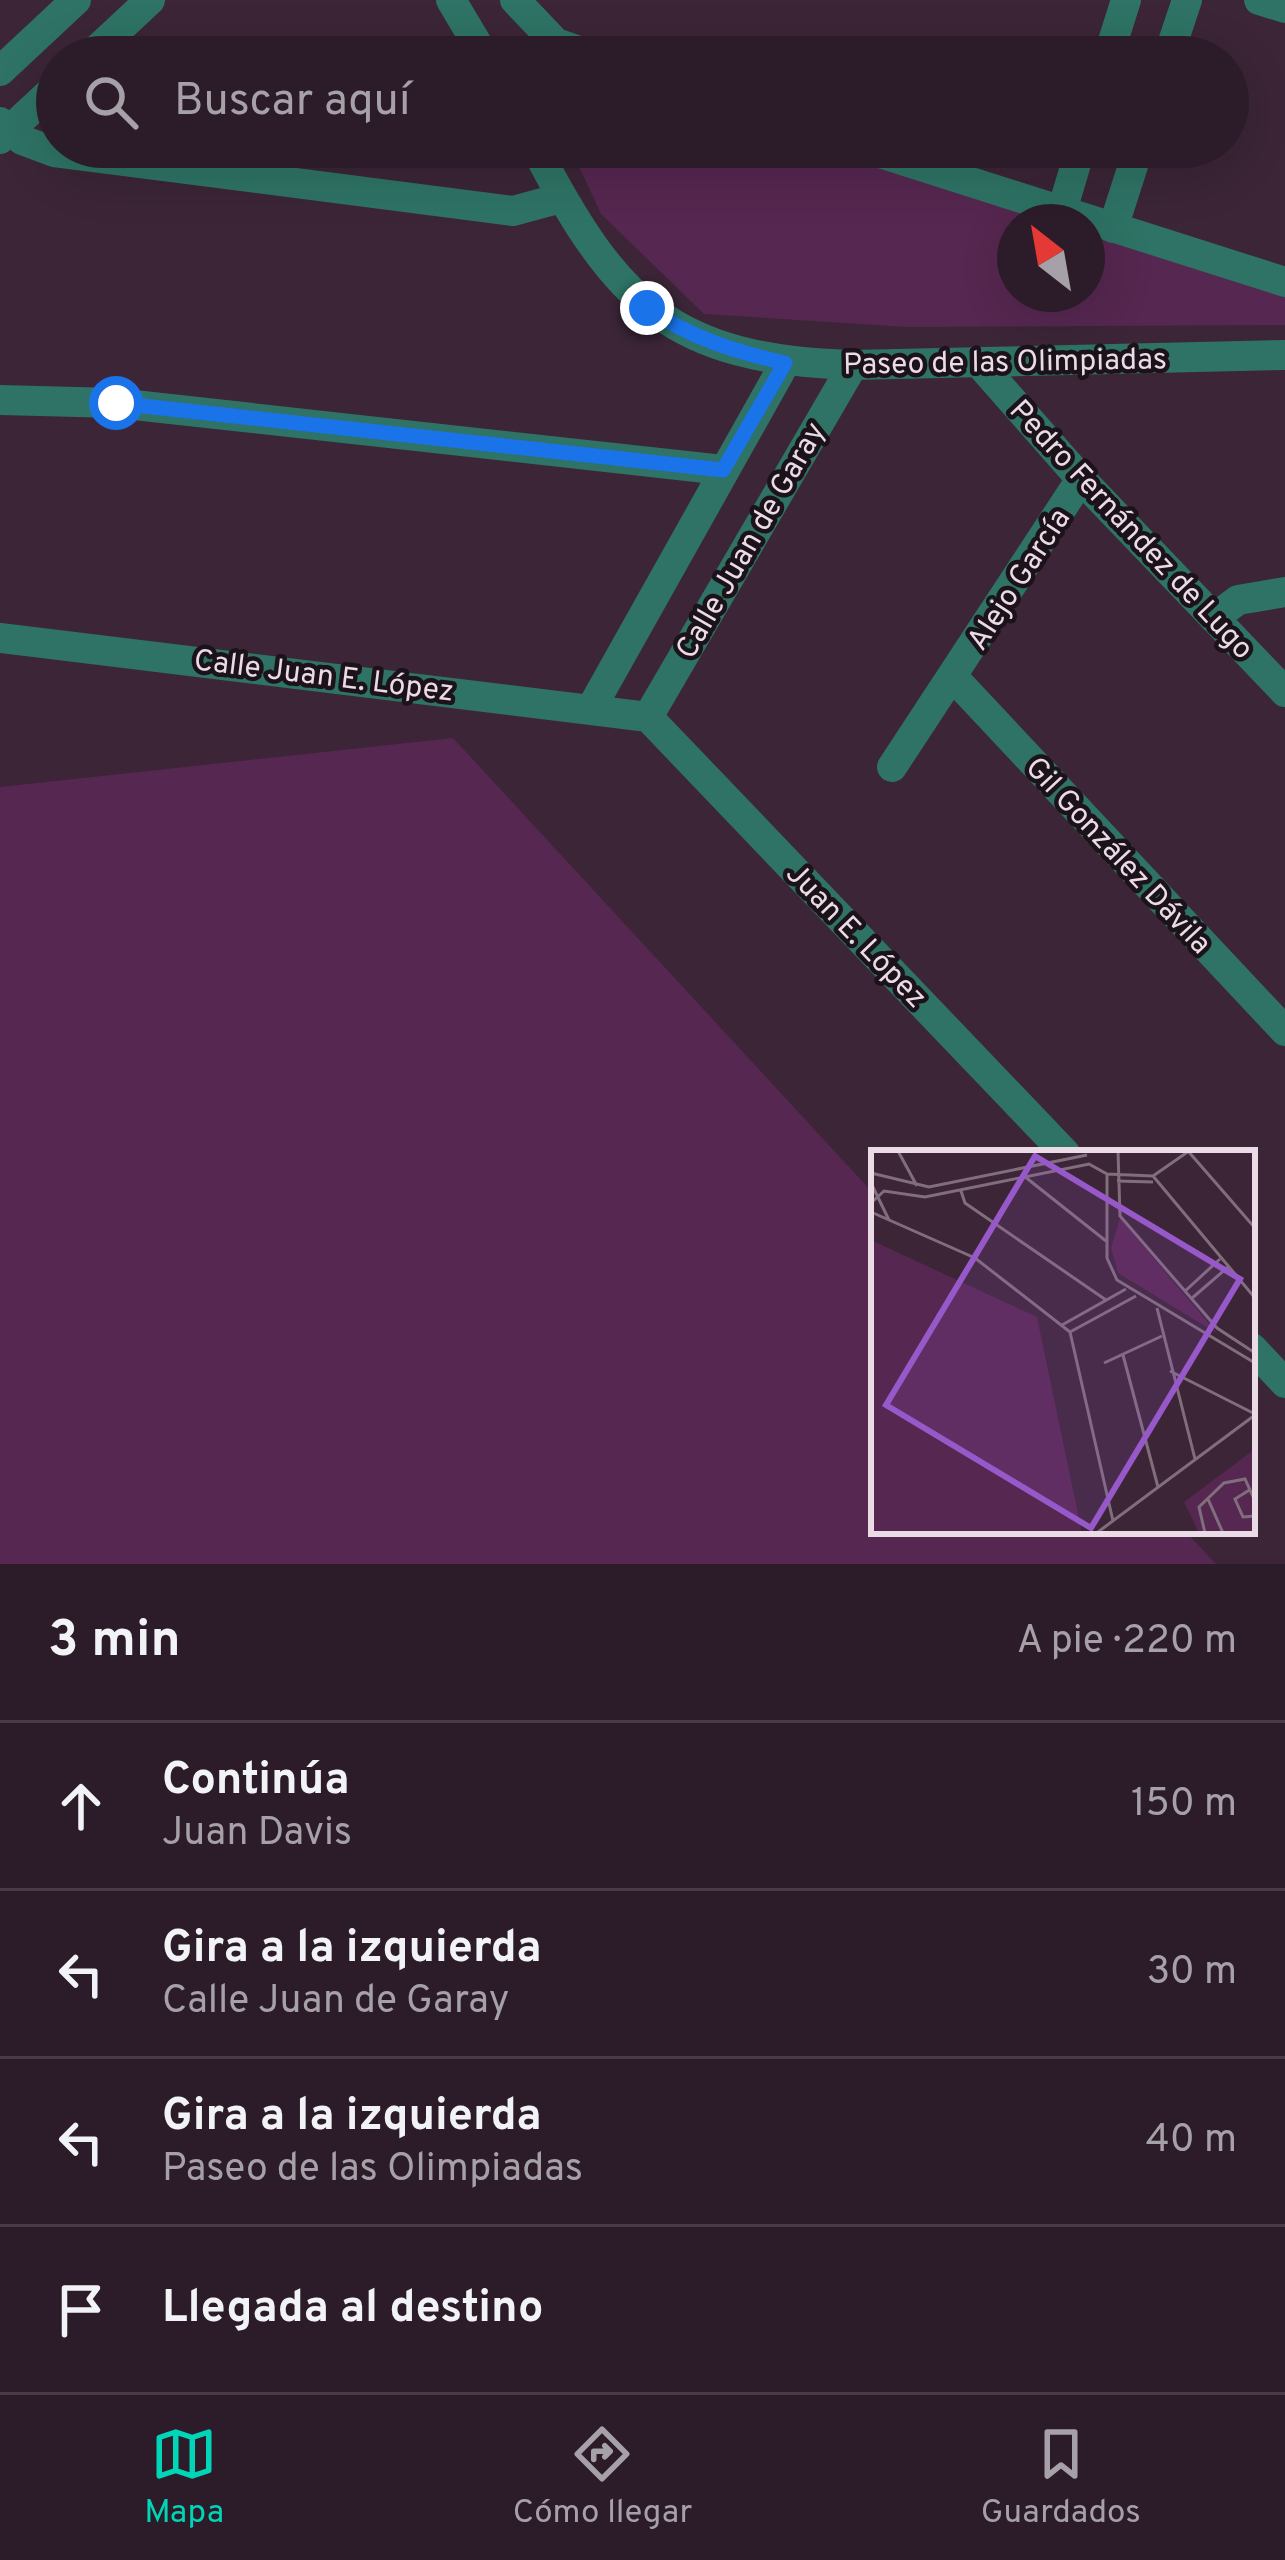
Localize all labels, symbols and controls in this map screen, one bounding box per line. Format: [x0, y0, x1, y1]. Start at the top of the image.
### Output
search box [36, 36, 1249, 168]
icon: search [78, 69, 144, 135]
text: Buscar aquí [174, 74, 410, 131]
north arrow [997, 204, 1105, 312]
route end [620, 281, 674, 335]
street label: Paseo de las Olimpiadas [843, 342, 1167, 385]
route start [89, 376, 143, 430]
street label: Pedro Fernández de Lugo [1000, 393, 1260, 668]
street label: Calle Juan de Garay [669, 416, 835, 666]
street label: Alejo García [960, 502, 1080, 658]
street label: Calle Juan E. López [192, 643, 456, 712]
street label: Gil González Dávila [1016, 750, 1218, 963]
street label: Juan E. López [777, 857, 934, 1017]
inset map [871, 1150, 1255, 1534]
text: 3 min [48, 1610, 181, 1675]
text: A pie · 220 m [1017, 1618, 1237, 1667]
text: Continúa [162, 1753, 349, 1810]
icon: ahead [48, 1773, 114, 1839]
text: 150 m [1131, 1781, 1237, 1830]
text: Juan Davis [162, 1810, 352, 1859]
text: Gira a la izquierda [162, 1921, 542, 1978]
icon: left [48, 1941, 114, 2007]
text: 30 m [1147, 1949, 1237, 1998]
text: Calle Juan de Garay [162, 1978, 509, 2027]
text: Gira a la izquierda [162, 2089, 542, 2146]
icon: left [48, 2109, 114, 2175]
text: 40 m [1146, 2117, 1237, 2166]
text: Paseo de las Olimpiadas [162, 2146, 583, 2195]
icon: arrive [48, 2277, 114, 2343]
text: Llegada al destino [162, 2281, 543, 2338]
tab: Mapa [144, 2421, 224, 2535]
tab: Cómo llegar [513, 2421, 692, 2535]
tab: Guardados [981, 2421, 1141, 2535]

